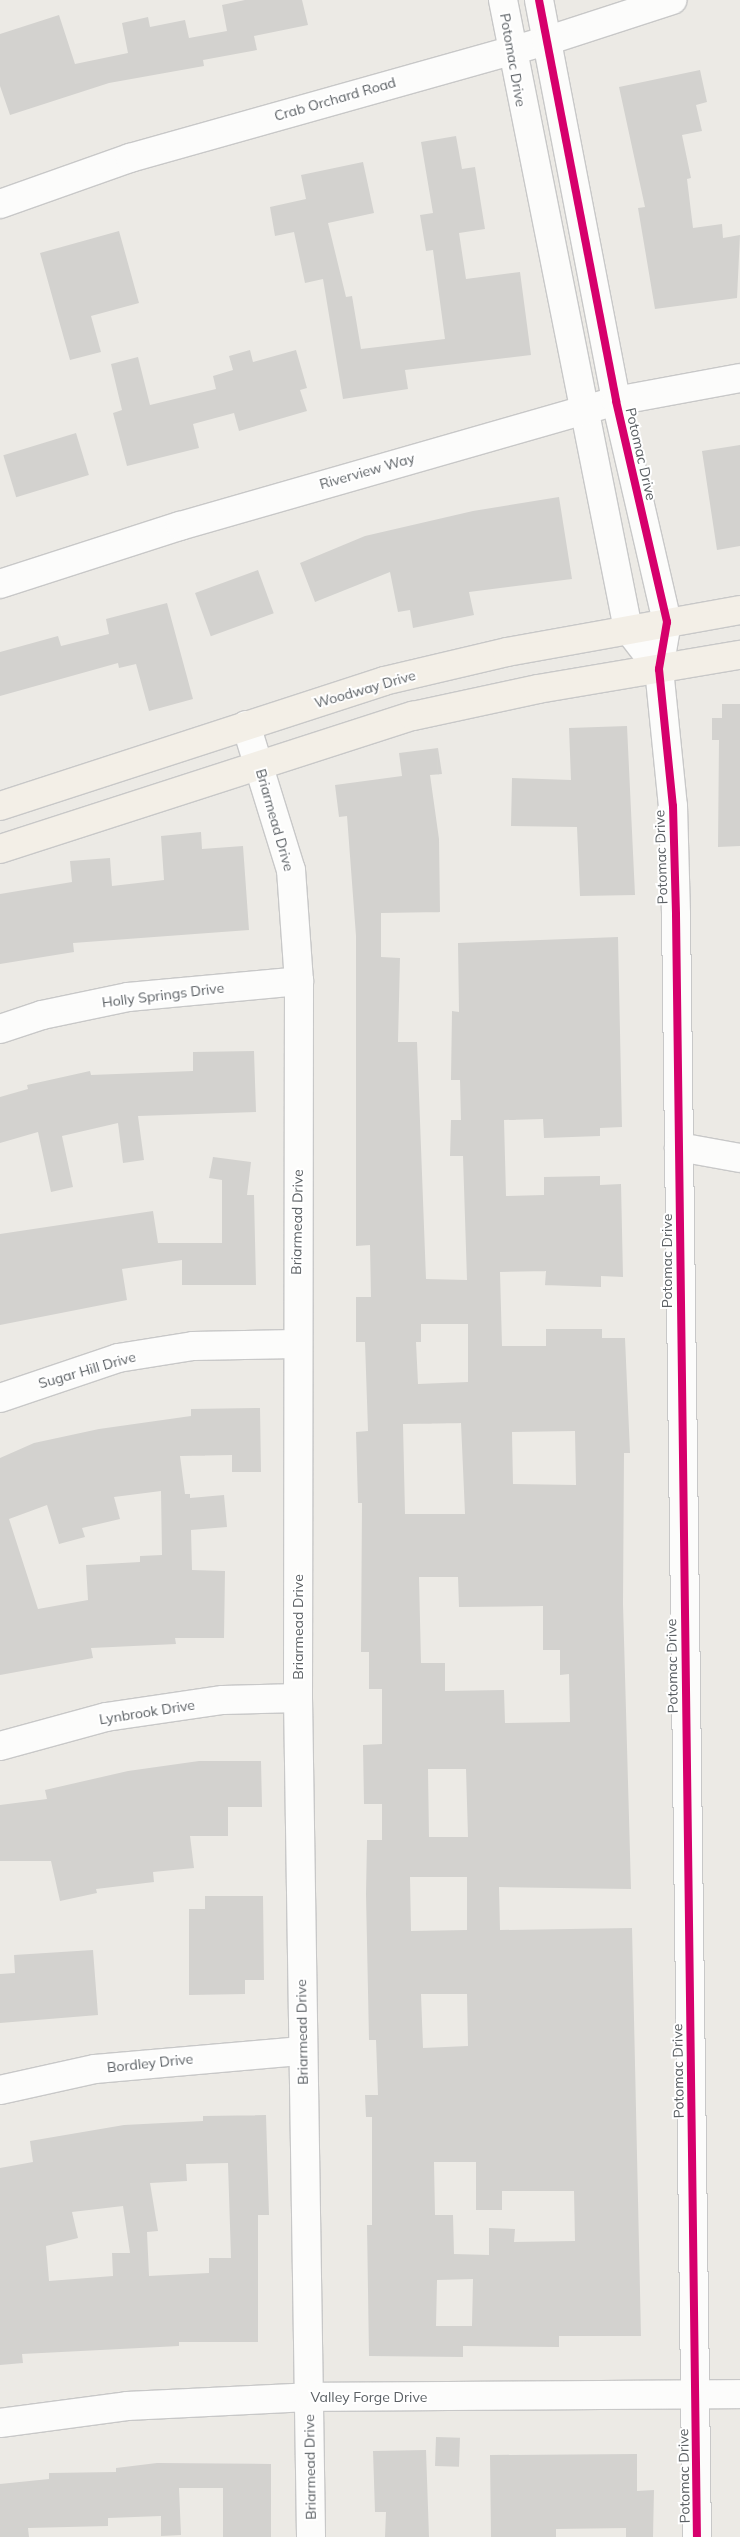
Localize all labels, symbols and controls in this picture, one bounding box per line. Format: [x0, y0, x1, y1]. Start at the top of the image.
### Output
street label: Potomac Drive [497, 12, 529, 108]
street label: Crab Orchard Road [272, 74, 398, 124]
street label: Potomac Drive [622, 406, 660, 502]
street label: Riverview Way [318, 449, 416, 493]
street label: Woodway Drive [313, 667, 417, 711]
street label: Briarmead Drive [252, 767, 298, 873]
street label: Potomac Drive [651, 809, 671, 905]
street label: Holly Springs Drive [101, 979, 225, 1011]
street label: Briarmead Drive [288, 1169, 306, 1275]
street label: Potomac Drive [659, 1214, 675, 1308]
street label: Sugar Hill Drive [36, 1348, 138, 1392]
street label: Briarmead Drive [290, 1574, 306, 1680]
street label: Potomac Drive [663, 1619, 681, 1713]
street label: Lynbrook Drive [98, 1696, 196, 1728]
street label: Briarmead Drive [293, 1979, 311, 2085]
street label: Potomac Drive [669, 2024, 687, 2118]
street label: Bordley Drive [106, 2050, 194, 2076]
street label: Valley Forge Drive [311, 2389, 427, 2405]
street label: Briarmead Drive [301, 2414, 319, 2520]
street label: Potomac Drive [675, 2429, 693, 2523]

